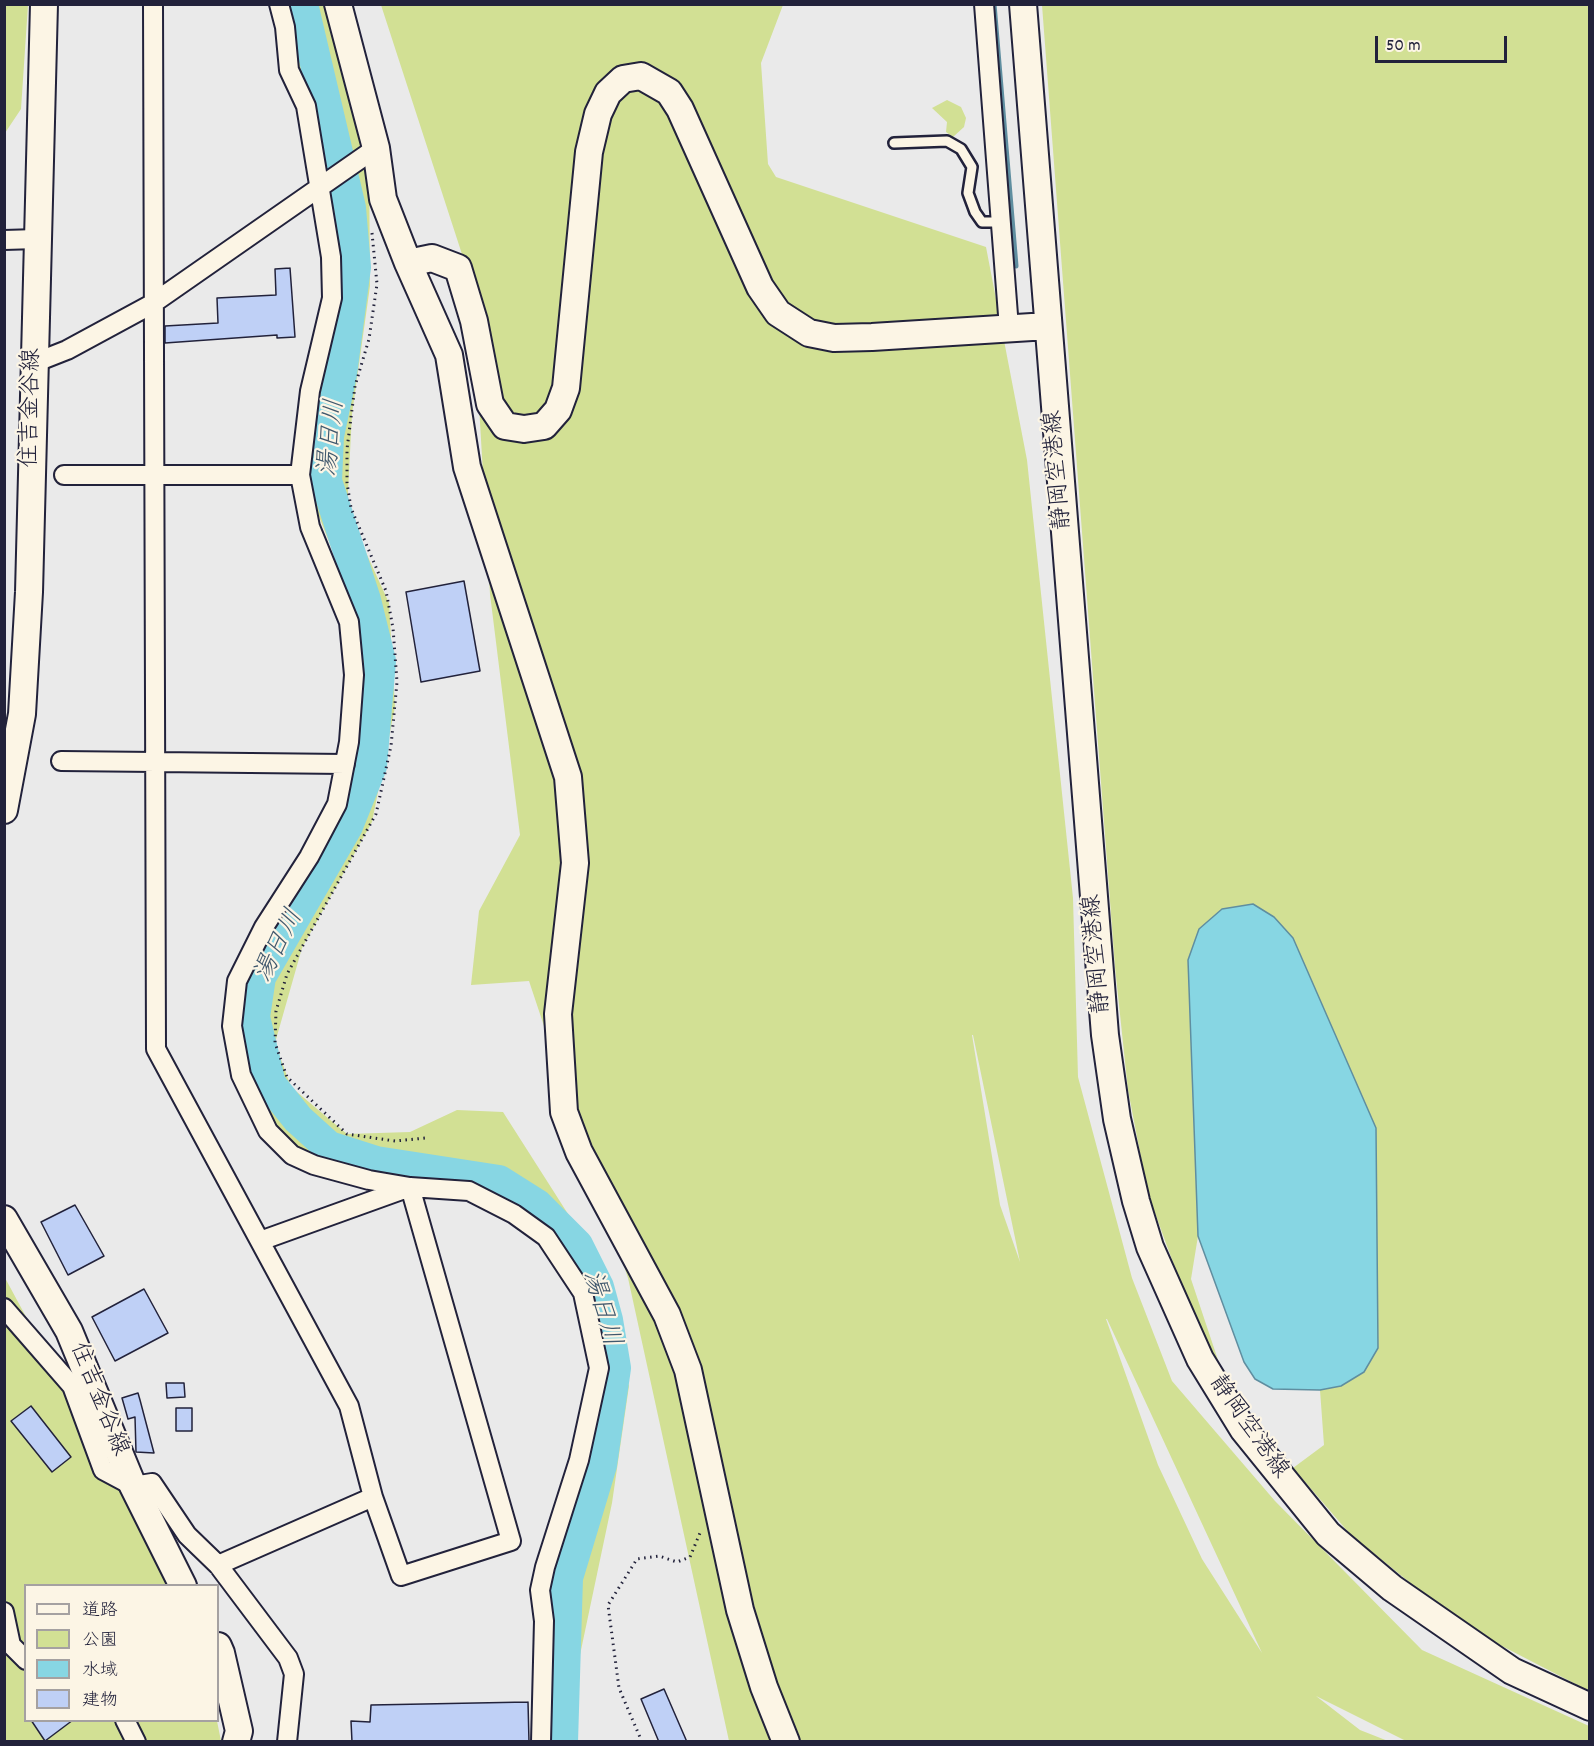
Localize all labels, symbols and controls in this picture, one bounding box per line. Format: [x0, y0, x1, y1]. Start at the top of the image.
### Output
scale bar [1378, 24, 1510, 62]
text: 50 m [1386, 34, 1421, 59]
street label: 住吉金谷線 [18, 348, 48, 468]
water label: 湯日川 [314, 398, 354, 478]
street label: 静岡空港線 [1040, 409, 1080, 531]
street label: 静岡空港線 [1079, 893, 1119, 1015]
water label: 湯日川 [249, 905, 313, 989]
water label: 湯日川 [573, 1267, 625, 1351]
street label: 住吉金谷線 [61, 1339, 133, 1461]
street label: 静岡空港線 [1201, 1371, 1293, 1485]
legend [24, 1584, 219, 1722]
text: 道路 [82, 1599, 118, 1624]
text: 公園 [82, 1629, 118, 1654]
text: 水域 [82, 1659, 118, 1684]
text: 建物 [82, 1689, 118, 1714]

